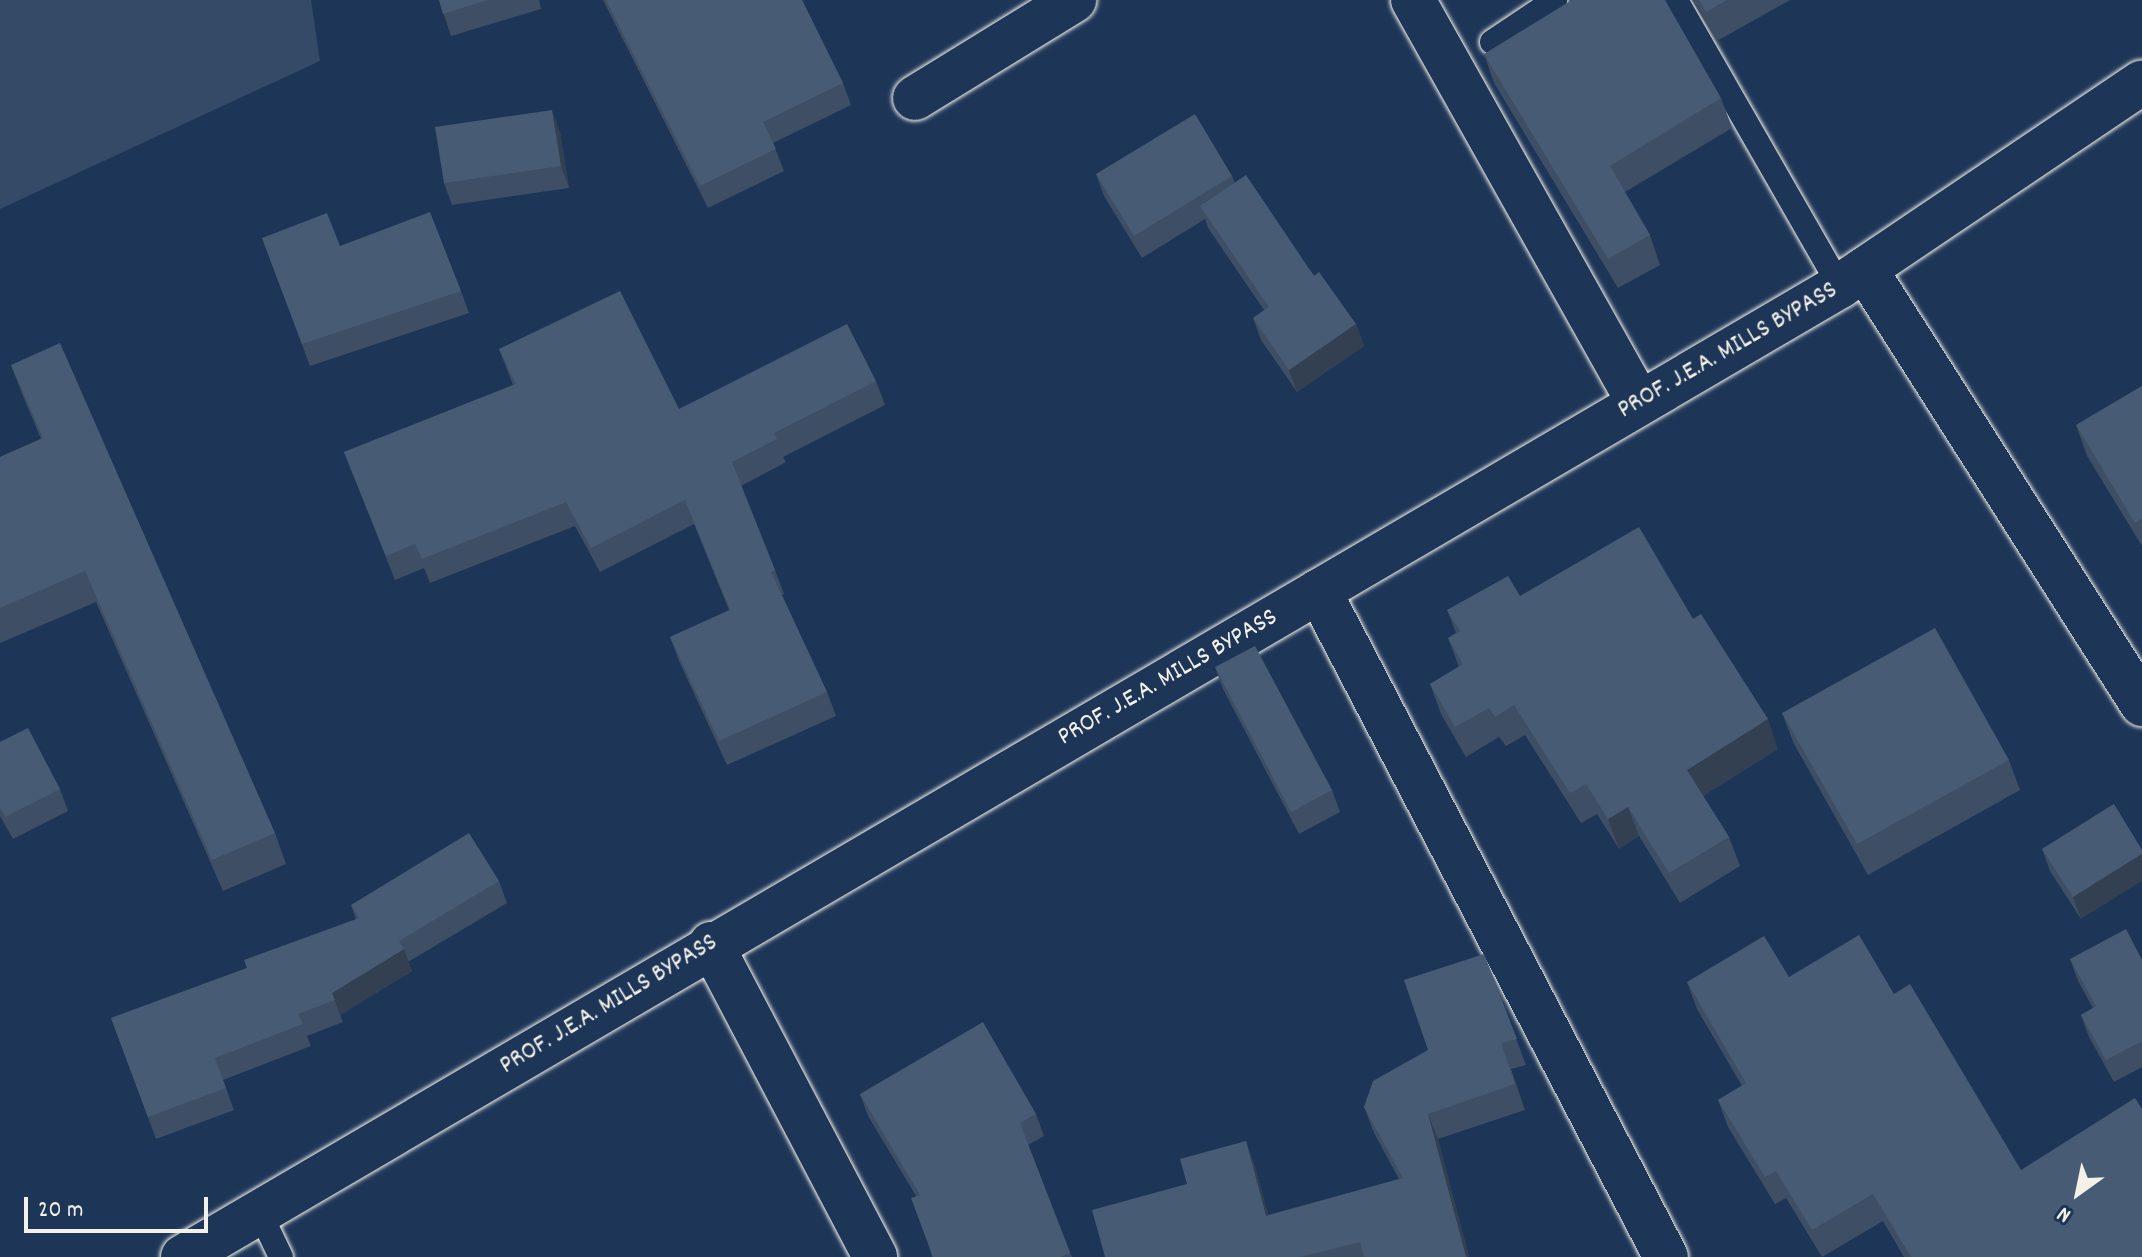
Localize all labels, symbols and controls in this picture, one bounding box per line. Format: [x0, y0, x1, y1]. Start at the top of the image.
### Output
street label: PROF. J.E.A. MILLS BYPASS [1613, 275, 1843, 427]
street label: PROF. J.E.A. MILLS BYPASS [1053, 602, 1283, 754]
street label: PROF. J.E.A. MILLS BYPASS [495, 928, 723, 1082]
north arrow [2038, 1153, 2118, 1233]
scale bar [28, 1181, 212, 1231]
text: 20 m [38, 1194, 84, 1228]
text: N [2052, 1198, 2078, 1230]

